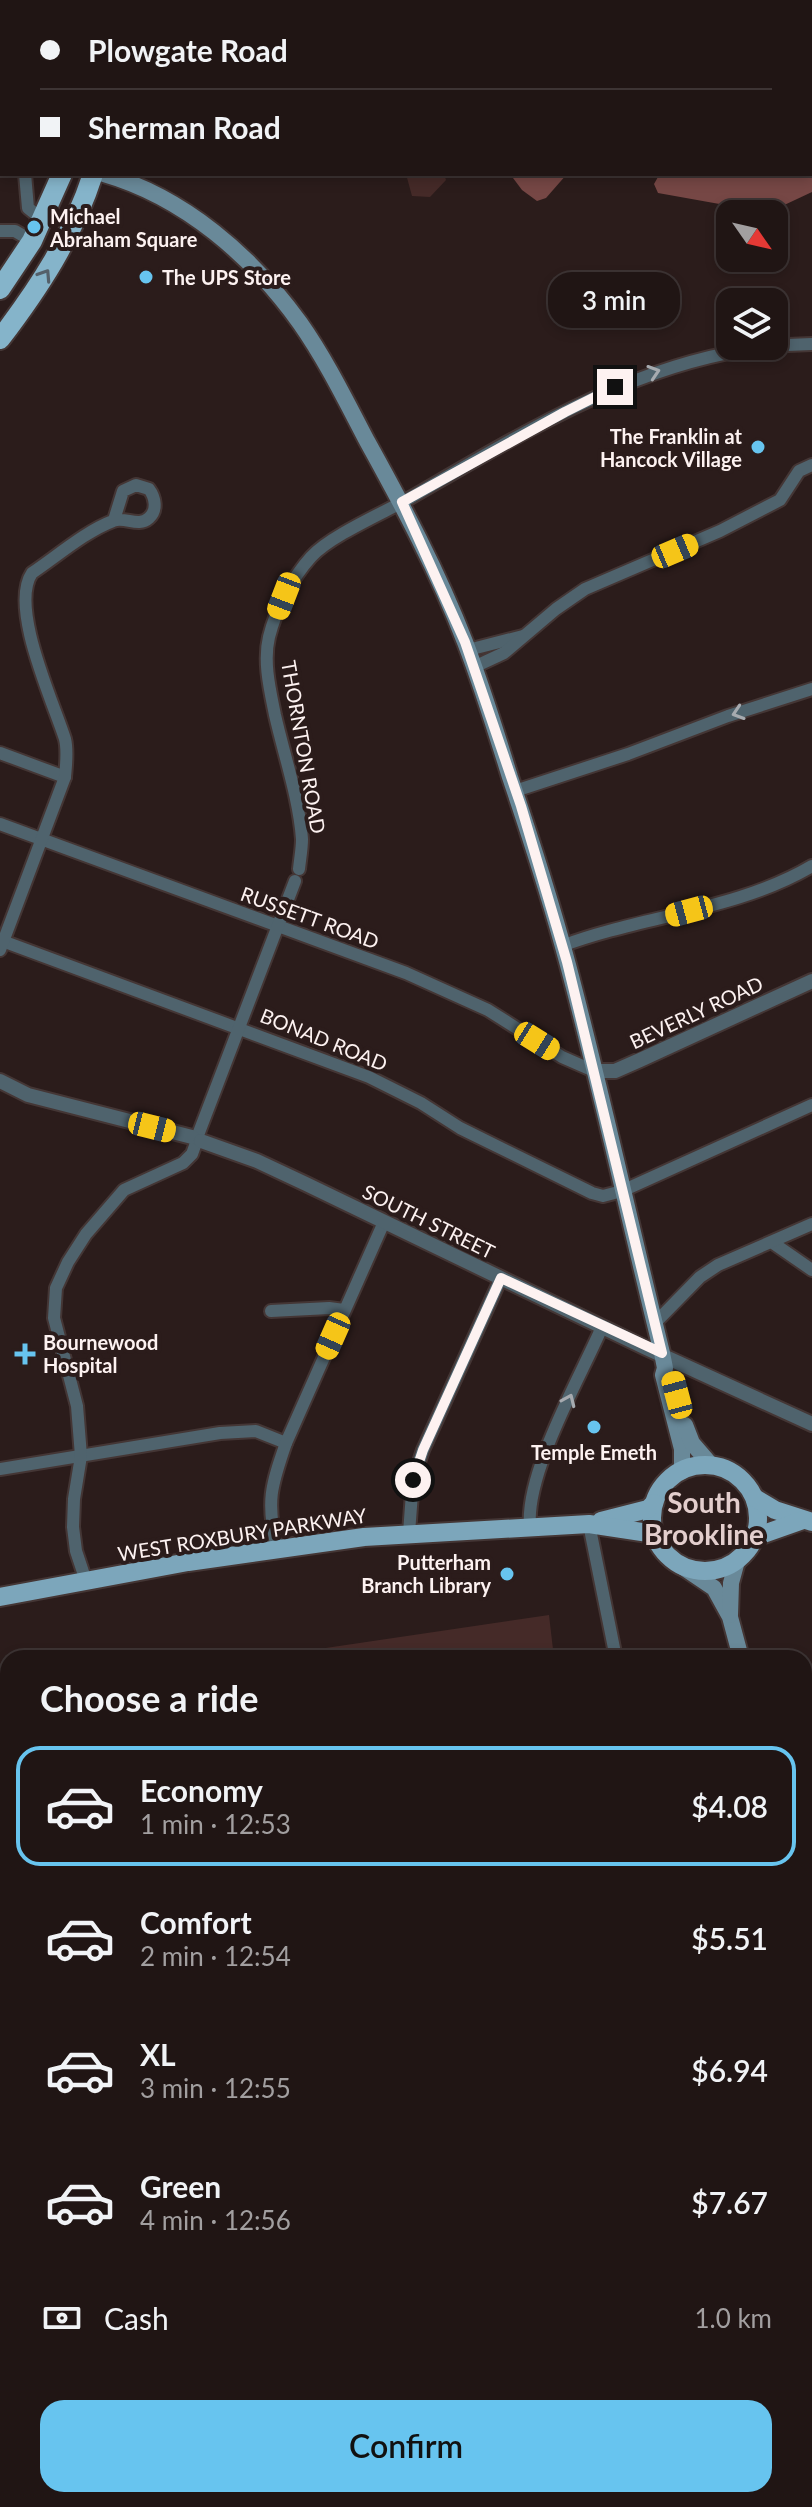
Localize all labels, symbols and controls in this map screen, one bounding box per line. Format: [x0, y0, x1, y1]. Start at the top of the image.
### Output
text: Plowgate Road [88, 32, 288, 68]
text: Sherman Road [88, 109, 281, 145]
north arrow [716, 200, 788, 272]
map controls [716, 200, 788, 360]
place label: Michael Abraham Square [49, 204, 198, 251]
marker: Michael Abraham Square [25, 218, 43, 236]
place label: The UPS Store [162, 265, 291, 289]
marker: The UPS Store [137, 268, 155, 286]
one-way arrow [36, 270, 51, 284]
callout: 3 min [549, 271, 681, 327]
text: 3 min [582, 284, 646, 316]
button: layers [716, 288, 788, 360]
one-way arrow [647, 365, 660, 381]
route end [597, 369, 633, 405]
place label: The Franklin at Hancock Village [600, 424, 743, 471]
marker: The Franklin at Hancock Village [749, 438, 767, 456]
car [648, 531, 702, 571]
car [264, 569, 304, 623]
street label: THORNTON ROAD [277, 659, 331, 835]
one-way arrow [732, 703, 746, 719]
street label: RUSSETT ROAD [238, 881, 382, 953]
car [663, 893, 715, 929]
street label: BEVERLY ROAD [626, 971, 766, 1053]
street label: BONAD ROAD [257, 1003, 391, 1075]
car [510, 1018, 564, 1064]
car [126, 1110, 178, 1144]
street label: SOUTH STREET [359, 1179, 499, 1263]
car [312, 1309, 354, 1363]
place label: Bournewood Hospital [43, 1330, 158, 1377]
marker: Bournewood Hospital [14, 1343, 36, 1365]
car [659, 1369, 695, 1421]
one-way arrow [560, 1394, 576, 1408]
marker: Temple Emeth [585, 1418, 603, 1436]
place label: Temple Emeth [531, 1440, 657, 1464]
route start [395, 1462, 431, 1498]
district label: South Brookline [644, 1485, 764, 1551]
street label: WEST ROXBURY PARKWAY [116, 1502, 369, 1566]
place label: Putterham Branch Library [361, 1550, 491, 1597]
marker: Putterham Branch Library [498, 1565, 516, 1583]
text: Choose a ride [40, 1676, 259, 1720]
icon: car [44, 1770, 116, 1842]
text: Economy [140, 1772, 263, 1808]
text: $4.08 [691, 1788, 768, 1824]
text: 1 min · 12:53 [140, 1808, 291, 1840]
icon: car [44, 1902, 116, 1974]
text: Comfort [140, 1904, 252, 1940]
text: $5.51 [691, 1920, 768, 1956]
text: 2 min · 12:54 [140, 1940, 291, 1972]
icon: car [44, 2034, 116, 2106]
text: XL [140, 2036, 176, 2072]
text: $6.94 [691, 2052, 768, 2088]
text: 3 min · 12:55 [140, 2072, 291, 2104]
icon: car [44, 2166, 116, 2238]
text: Green [140, 2168, 221, 2204]
text: $7.67 [691, 2184, 768, 2220]
text: 4 min · 12:56 [140, 2204, 291, 2236]
icon: cash [40, 2296, 84, 2340]
text: Cash [104, 2300, 169, 2336]
text: 1.0 km [694, 2302, 772, 2334]
button: Confirm [40, 2400, 772, 2492]

